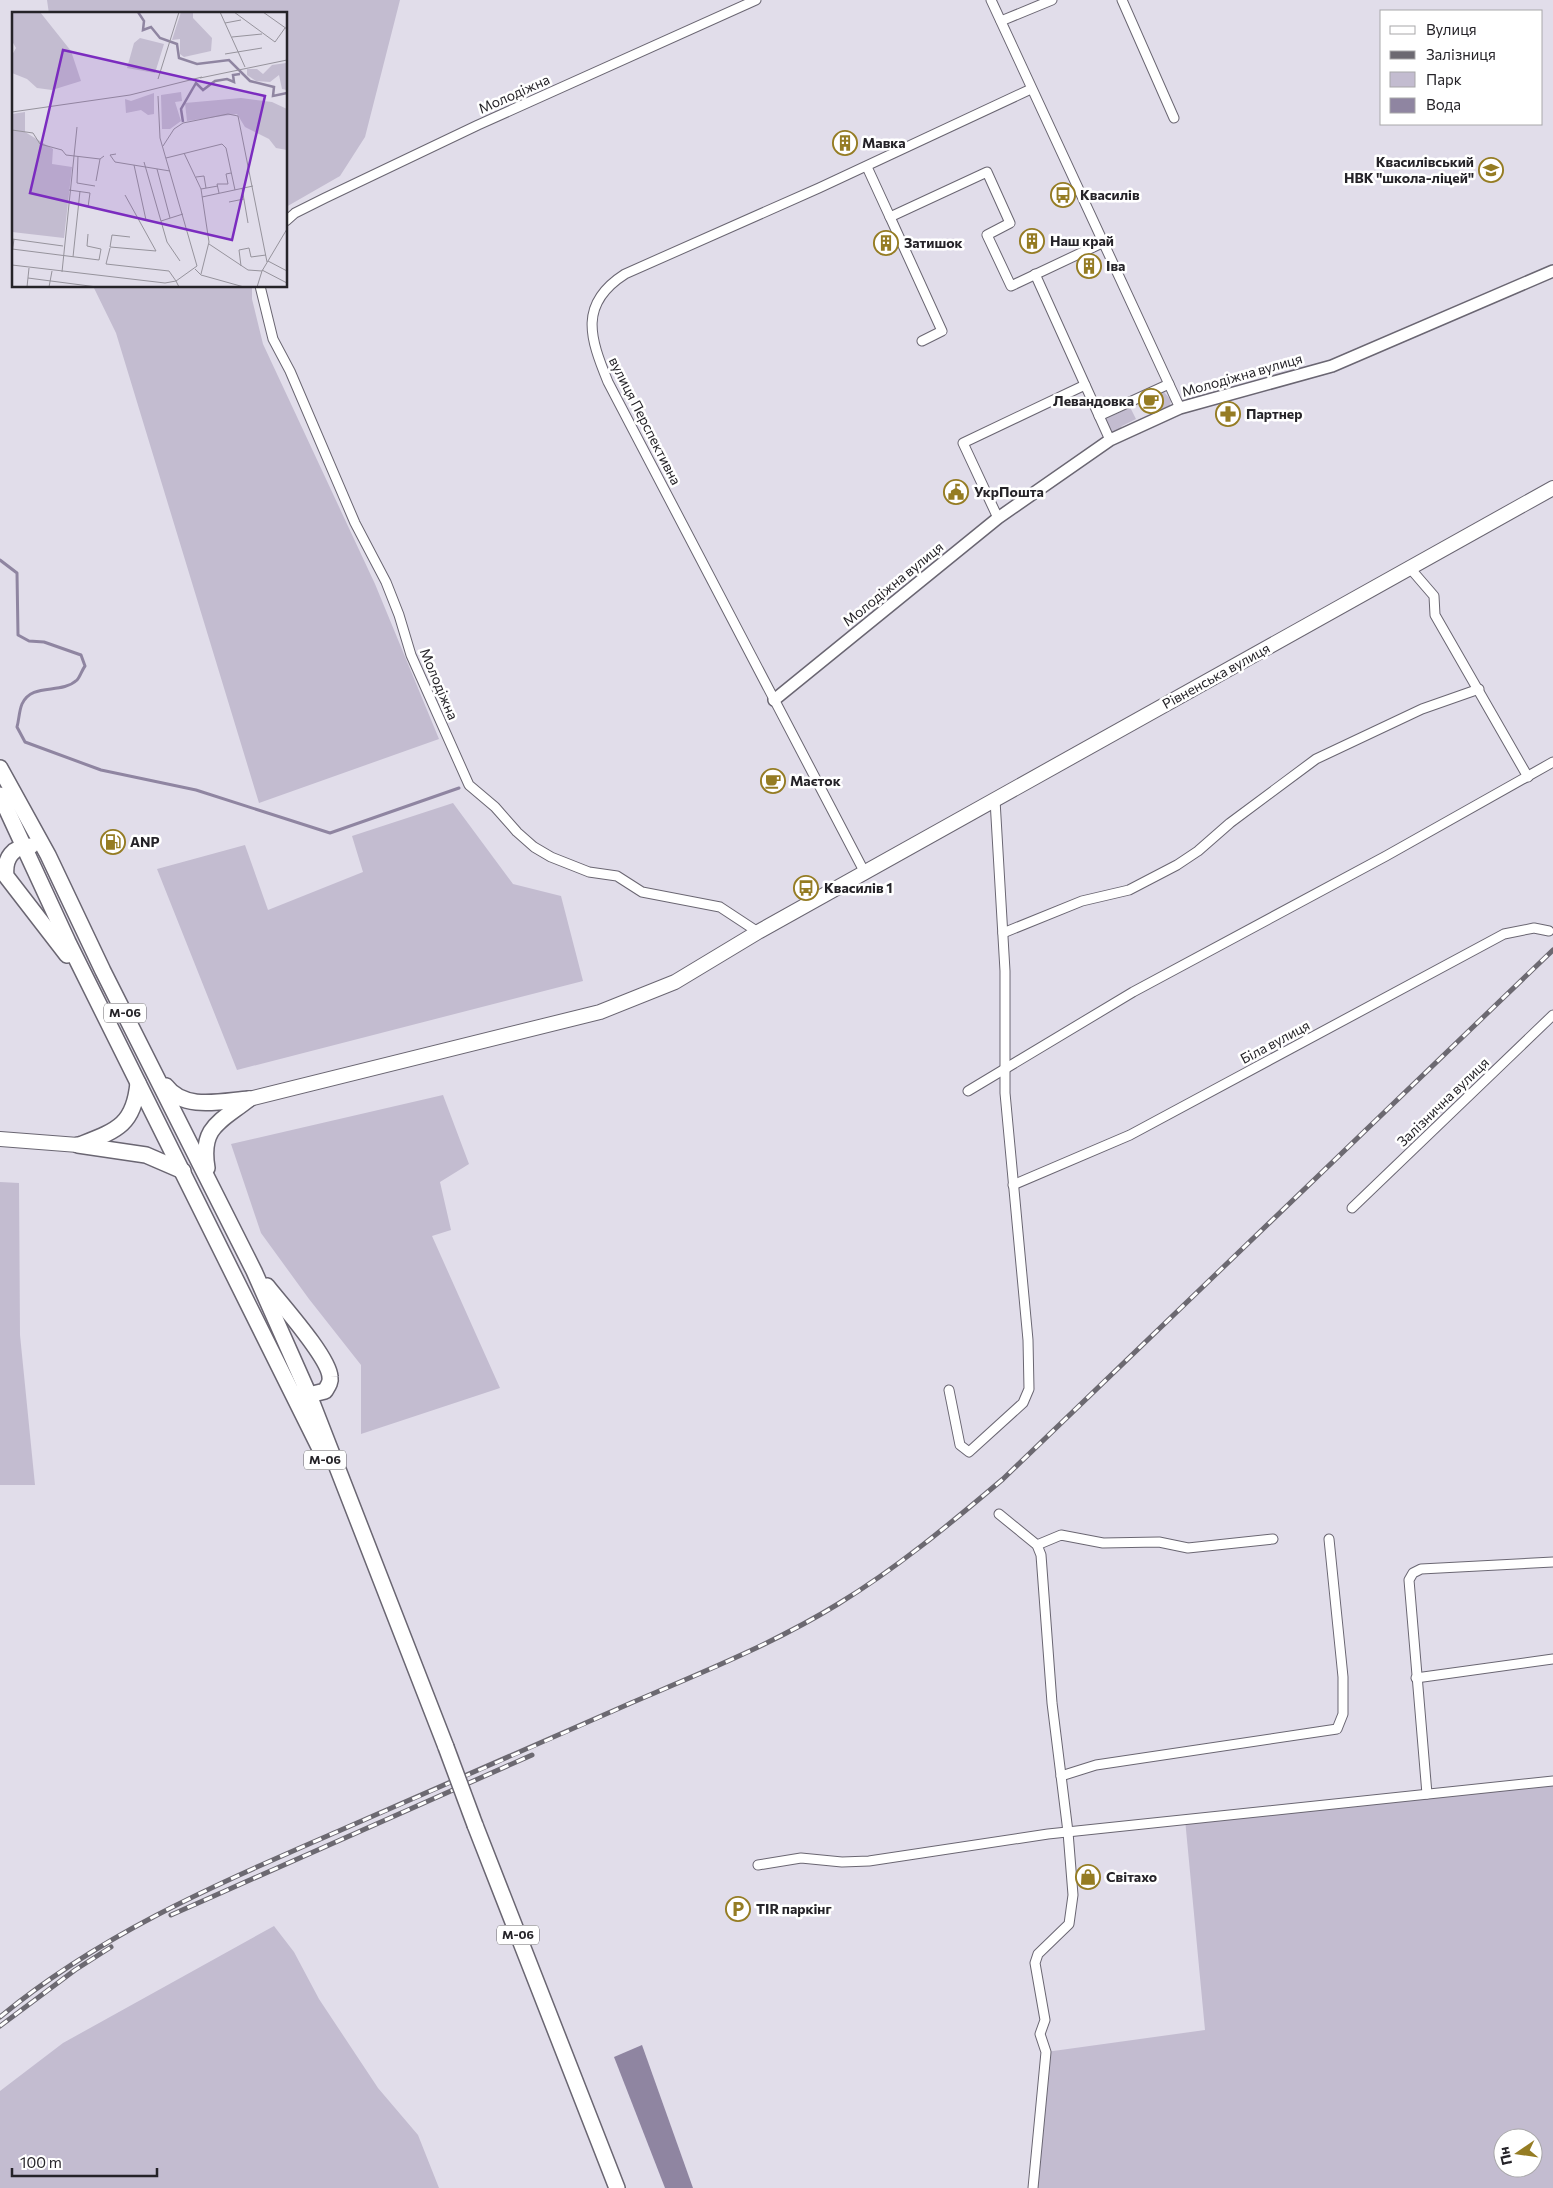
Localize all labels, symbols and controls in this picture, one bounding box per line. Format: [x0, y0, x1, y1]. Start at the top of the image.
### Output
legend [1380, 10, 1543, 125]
inset map [12, 12, 288, 288]
text: Вулиця [1426, 20, 1477, 38]
text: Залізниця [1426, 45, 1496, 63]
street label: Молодіжна [476, 70, 552, 117]
text: Парк [1426, 70, 1462, 88]
text: Вода [1426, 95, 1461, 113]
building icon: Мавка [832, 130, 858, 156]
place label: Мавка [862, 134, 906, 151]
place label: Квасилівський НВК "школа-ліцей" [1344, 153, 1474, 186]
school or university icon: Квасилівський НВК "школа-ліцей" [1478, 157, 1504, 183]
bus stop icon: Квасилів [1050, 182, 1076, 208]
place label: Квасилів [1080, 186, 1140, 203]
building icon: Наш край [1019, 228, 1045, 254]
building icon: Затишок [873, 230, 899, 256]
place label: Наш край [1050, 232, 1114, 249]
place label: Затишок [904, 234, 963, 251]
building icon: Іва [1076, 253, 1102, 279]
place label: Іва [1106, 257, 1125, 274]
street label: Молодіжна вулиця [1180, 349, 1304, 400]
street label: вулиця Перспективна [606, 354, 685, 488]
cafe icon: Левандовка [1138, 388, 1164, 414]
place label: Левандовка [1053, 392, 1134, 409]
pharmacy icon: Партнер [1215, 401, 1241, 427]
place label: Партнер [1246, 405, 1302, 422]
public building icon: УкрПошта [943, 479, 969, 505]
place label: УкрПошта [974, 483, 1044, 500]
street label: Молодіжна вулиця [839, 538, 946, 629]
street label: Рівненська вулиця [1159, 639, 1273, 712]
street label: Молодіжна [417, 645, 462, 722]
cafe icon: Маєток [760, 768, 786, 794]
place label: Маєток [790, 772, 841, 789]
fuel station icon: ANP [100, 829, 126, 855]
place label: ANP [130, 833, 160, 850]
bus stop icon: Квасилів 1 [793, 875, 819, 901]
place label: Квасилів 1 [824, 879, 893, 896]
road number: М-06 [104, 1004, 146, 1022]
street label: Біла вулиця [1237, 1016, 1312, 1067]
street label: Залізнична вулиця [1393, 1054, 1492, 1150]
road number: М-06 [304, 1450, 346, 1470]
shop icon: Світахо [1075, 1864, 1101, 1890]
place label: Світахо [1106, 1868, 1157, 1885]
parking icon: TIR паркінг [725, 1896, 751, 1922]
place label: TIR паркінг [756, 1900, 832, 1917]
road number: М-06 [497, 1926, 539, 1944]
north arrow [1493, 2128, 1543, 2178]
text: Пн [1494, 2145, 1515, 2167]
scale bar [12, 2146, 158, 2178]
text: 100 m [20, 2153, 62, 2171]

